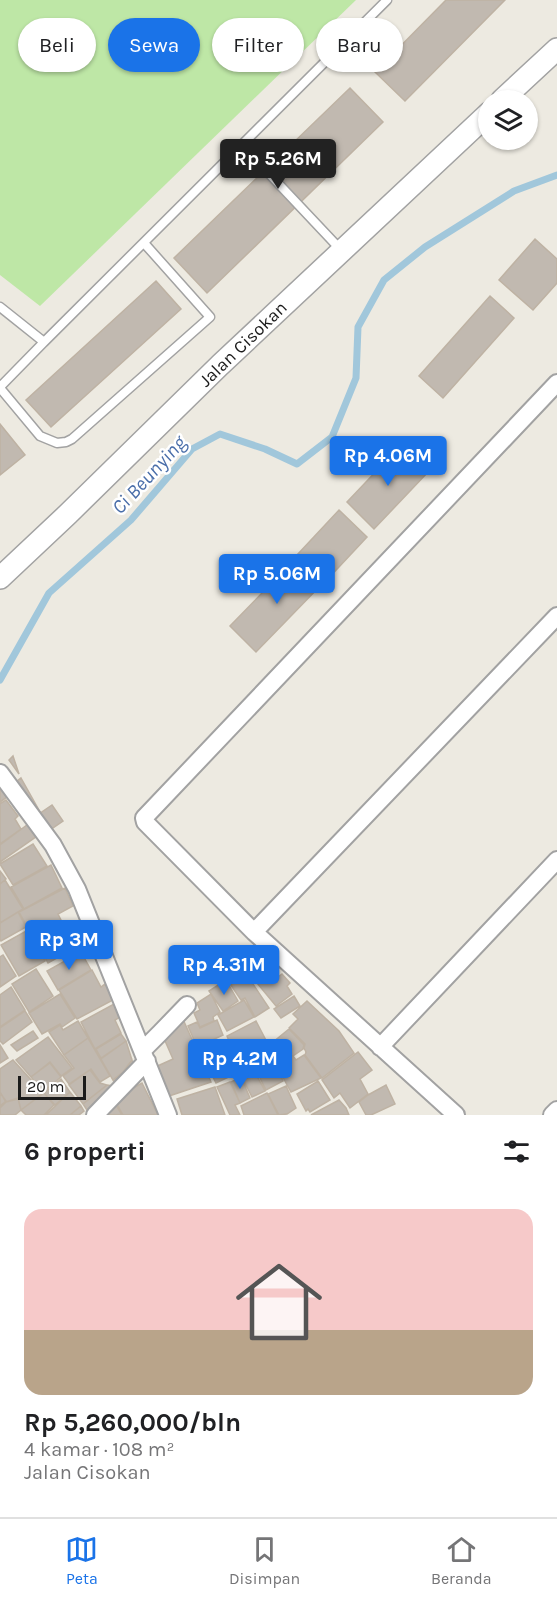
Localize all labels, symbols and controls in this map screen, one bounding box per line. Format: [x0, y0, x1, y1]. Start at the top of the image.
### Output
chip: Beli [18, 18, 96, 72]
chip: Sewa [108, 18, 200, 72]
chip: Filter [212, 18, 304, 72]
chip: Baru [316, 18, 403, 72]
map controls [478, 90, 538, 150]
button: layers [478, 90, 538, 150]
pin: Rp 5.26M [216, 139, 340, 190]
text: Rp 5.26M [234, 147, 322, 170]
street label: Jalan Cisokan [194, 297, 292, 391]
water label: Ci Beunying [107, 431, 191, 519]
pin: Rp 4.06M [326, 436, 450, 487]
text: Rp 4.06M [344, 444, 432, 467]
pin: Rp 5.06M [215, 554, 339, 605]
text: Rp 5.06M [233, 562, 321, 585]
pin: Rp 3M [27, 920, 111, 971]
text: Rp 3M [39, 928, 99, 951]
pin: Rp 4.31M [162, 945, 286, 996]
text: Rp 4.31M [182, 953, 266, 976]
pin: Rp 4.2M [185, 1039, 295, 1090]
text: Rp 4.2M [202, 1047, 278, 1070]
scale bar [18, 1073, 86, 1100]
text: 20 m [27, 1077, 65, 1096]
icon: filters [500, 1135, 533, 1168]
text: 6 properti [24, 1136, 146, 1167]
icon: home [225, 1248, 333, 1356]
text: Rp 5,260,000/bln [24, 1407, 241, 1438]
text: 4 kamar · 108 m² [24, 1438, 174, 1461]
text: Jalan Cisokan [24, 1461, 151, 1484]
tab: Peta [65, 1533, 98, 1588]
tab: Disimpan [229, 1533, 300, 1588]
tab: Beranda [431, 1533, 492, 1588]

